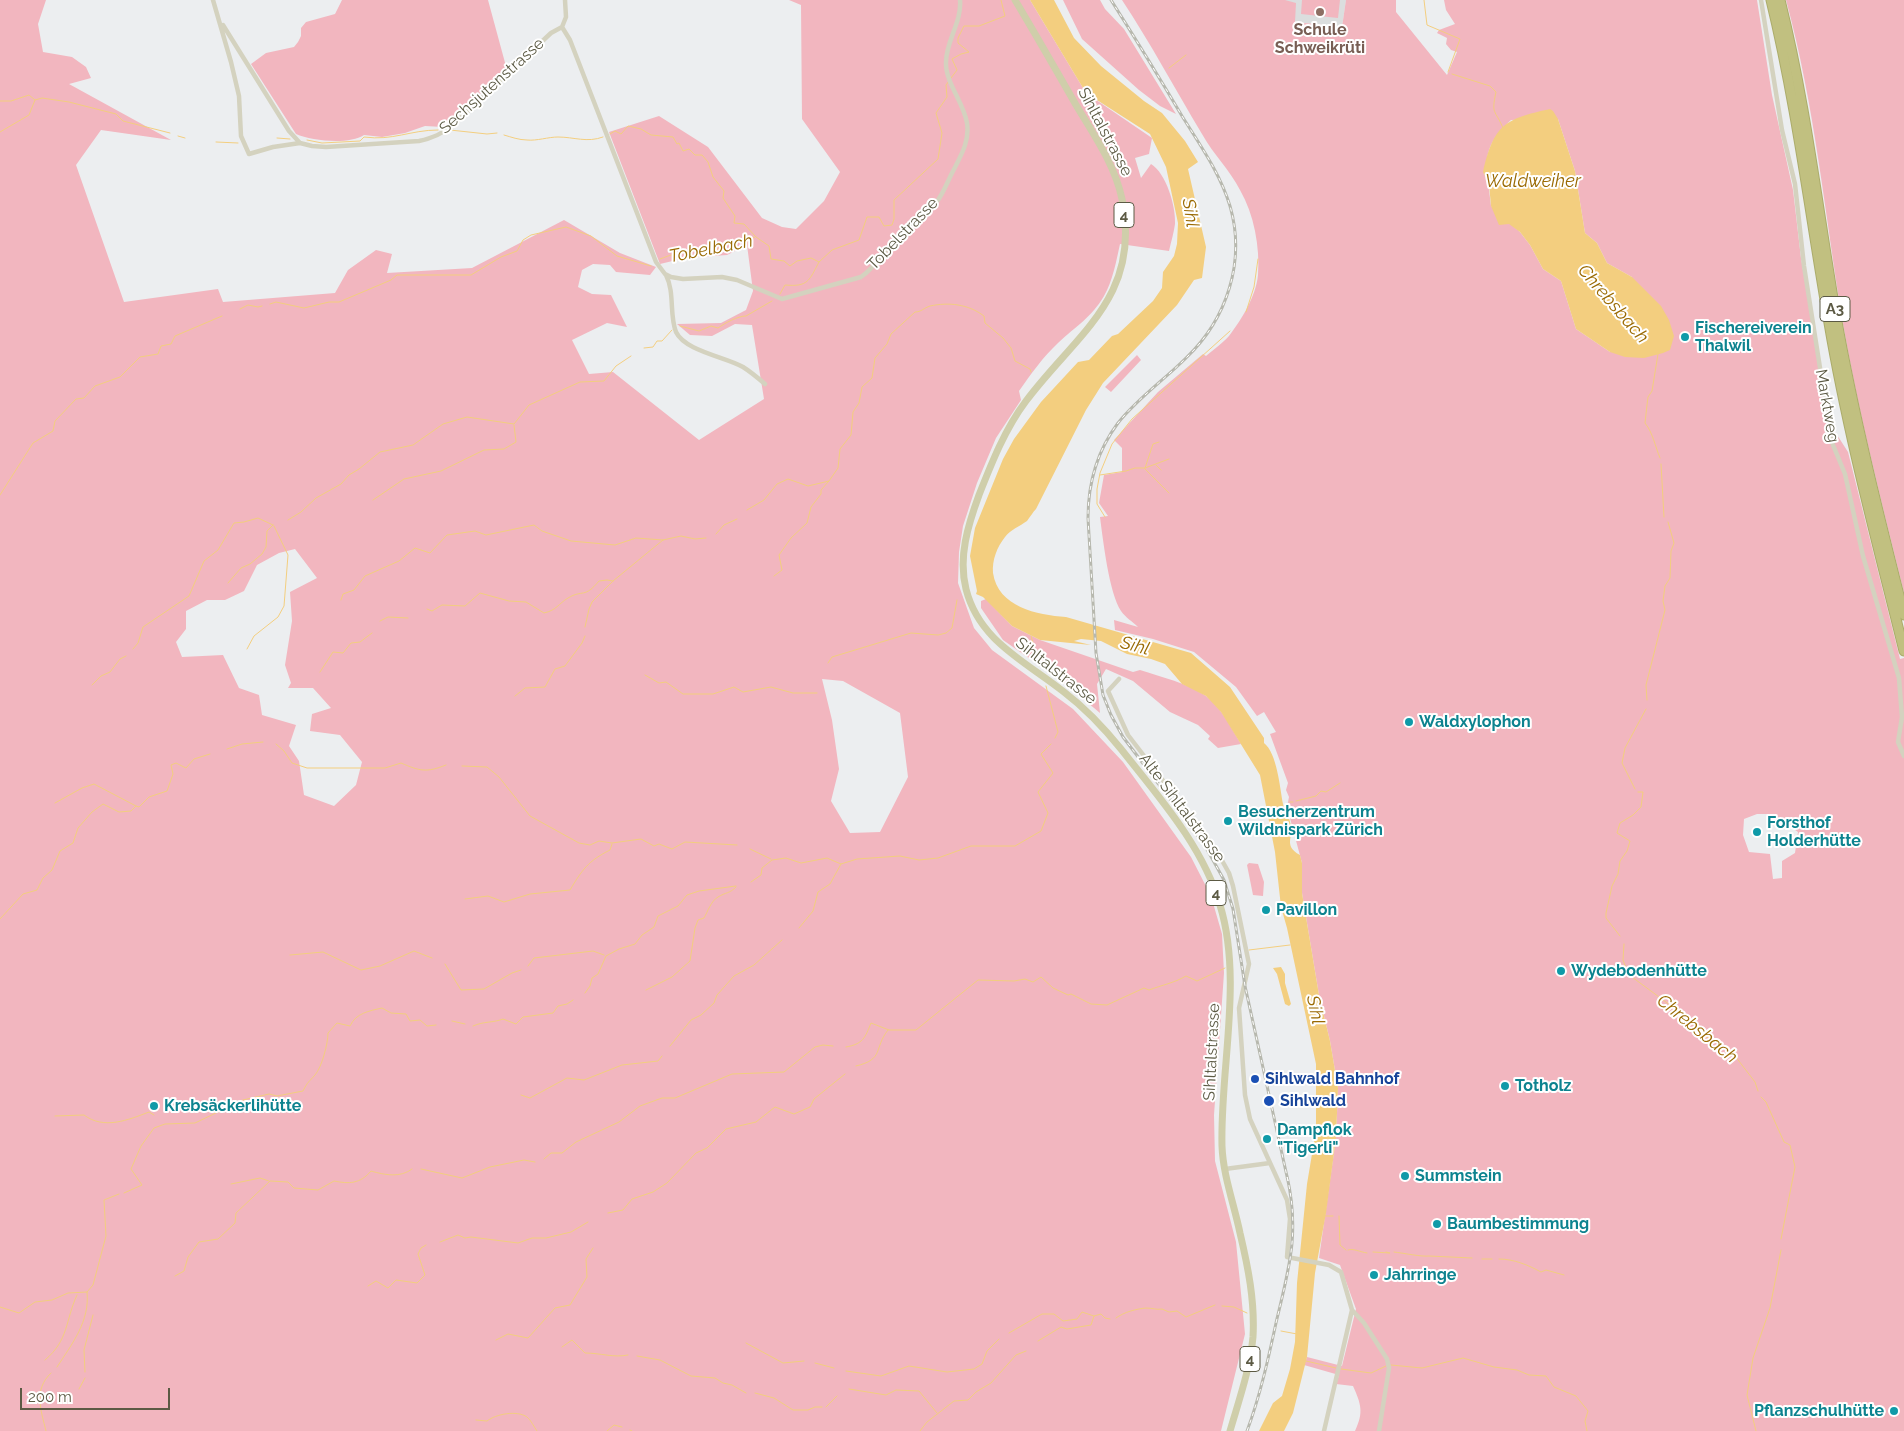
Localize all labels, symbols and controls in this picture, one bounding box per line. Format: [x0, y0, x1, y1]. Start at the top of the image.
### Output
marker: Schule Schweikrüti [1314, 6, 1326, 18]
place label: Schule Schweikrüti [1275, 20, 1365, 58]
street label: Sechsjutenstrasse [436, 34, 548, 138]
street label: Sihltalstrasse [1074, 84, 1136, 180]
water label: Waldweiher [1485, 171, 1581, 193]
street label: Tobelstrasse [864, 194, 942, 274]
water label: Sihl [1177, 197, 1203, 229]
road number: 4 [1114, 202, 1134, 228]
water label: Tobelbach [667, 230, 755, 268]
water label: Chrebsbach [1573, 260, 1653, 348]
road number: A3 [1820, 296, 1850, 322]
place label: Fischereiverein Thalwil [1695, 318, 1812, 356]
marker: Fischereiverein Thalwil [1679, 331, 1691, 343]
street label: Marktweg [1811, 368, 1843, 444]
water label: Sihl [1118, 632, 1152, 660]
street label: Sihltalstrasse [1012, 633, 1100, 709]
place label: Waldxylophon [1419, 712, 1531, 732]
marker: Waldxylophon [1403, 716, 1415, 728]
street label: Alte Sihltalstrasse [1135, 750, 1229, 866]
place label: Besucherzentrum Wildnispark Zürich [1238, 802, 1383, 840]
place label: Forsthof Holderhütte [1767, 813, 1861, 851]
marker: Besucherzentrum Wildnispark Zürich [1222, 815, 1234, 827]
marker: Forsthof Holderhütte [1751, 826, 1763, 838]
road number: 4 [1206, 880, 1226, 906]
place label: Pavillon [1276, 900, 1337, 920]
marker: Pavillon [1260, 904, 1272, 916]
place label: Wydebodenhütte [1571, 961, 1707, 981]
marker: Wydebodenhütte [1555, 965, 1567, 977]
water label: Chrebsbach [1652, 990, 1742, 1068]
water label: Sihl [1301, 993, 1329, 1027]
street label: Sihltalstrasse [1200, 1003, 1224, 1101]
place label: Sihlwald Bahnhof [1265, 1069, 1399, 1089]
marker: Sihlwald Bahnhof [1249, 1073, 1261, 1085]
place label: Totholz [1515, 1076, 1571, 1096]
marker: Totholz [1499, 1080, 1511, 1092]
place label: Sihlwald [1280, 1091, 1346, 1111]
marker: Sihlwald [1262, 1094, 1276, 1108]
place label: Krebsäckerlihütte [164, 1096, 301, 1116]
marker: Krebsäckerlihütte [148, 1100, 160, 1112]
place label: Dampflok "Tigerli" [1277, 1120, 1352, 1158]
marker: Dampflok "Tigerli" [1261, 1133, 1273, 1145]
place label: Summstein [1415, 1166, 1502, 1186]
marker: Summstein [1399, 1170, 1411, 1182]
place label: Baumbestimmung [1447, 1214, 1589, 1234]
marker: Baumbestimmung [1431, 1218, 1443, 1230]
place label: Jahrringe [1384, 1265, 1456, 1285]
marker: Jahrringe [1368, 1269, 1380, 1281]
road number: 4 [1240, 1346, 1260, 1372]
scale bar [22, 1378, 172, 1410]
text: 200 m [28, 1388, 72, 1406]
place label: Pflanzschulhütte [1754, 1401, 1884, 1421]
marker: Pflanzschulhütte [1888, 1405, 1900, 1417]

